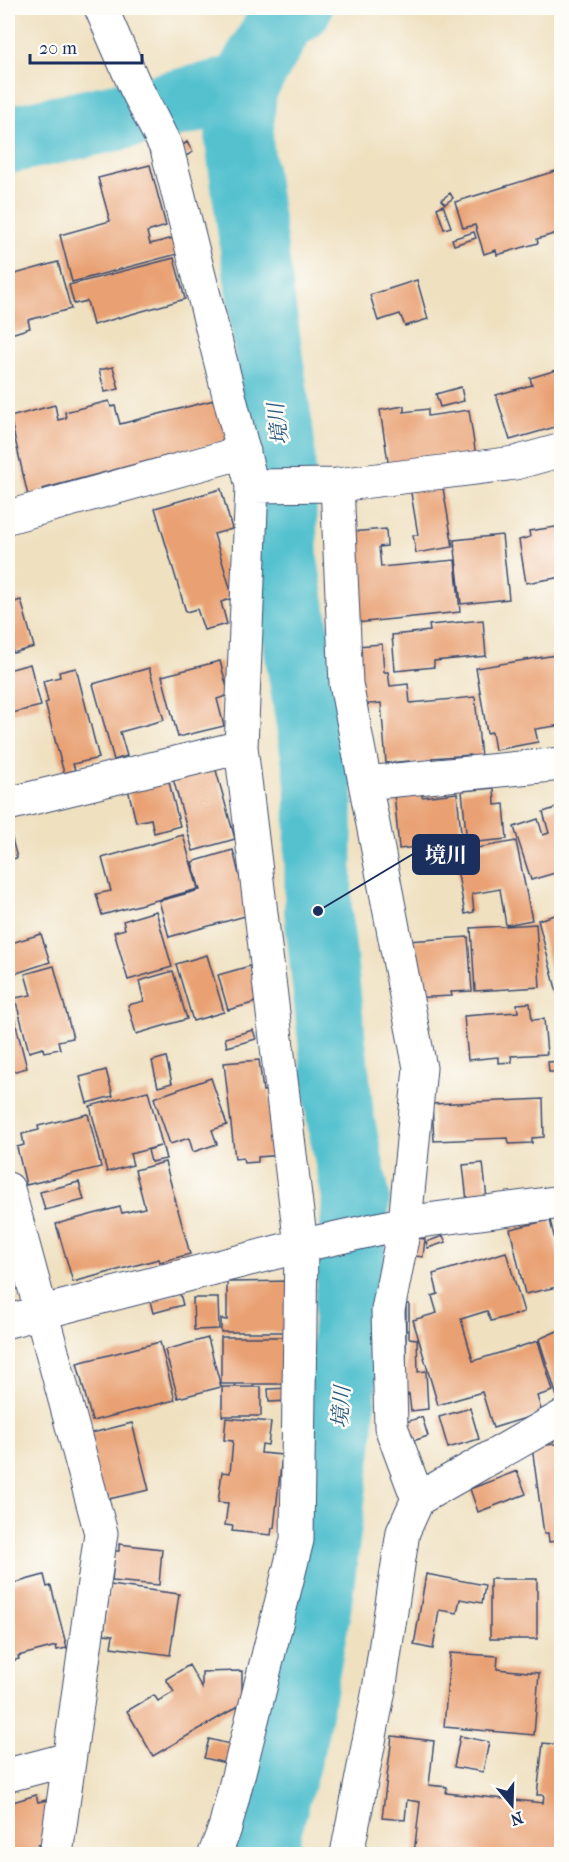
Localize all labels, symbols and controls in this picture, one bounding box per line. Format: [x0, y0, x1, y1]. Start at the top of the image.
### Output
scale bar [30, 27, 142, 65]
text: 20 m [39, 38, 77, 59]
water label: 境川 [263, 400, 292, 446]
callout: 境川 [413, 835, 479, 874]
text: 境川 [425, 843, 467, 867]
water label: 境川 [328, 1383, 355, 1429]
north arrow [482, 1775, 542, 1835]
text: N [507, 1808, 526, 1830]

